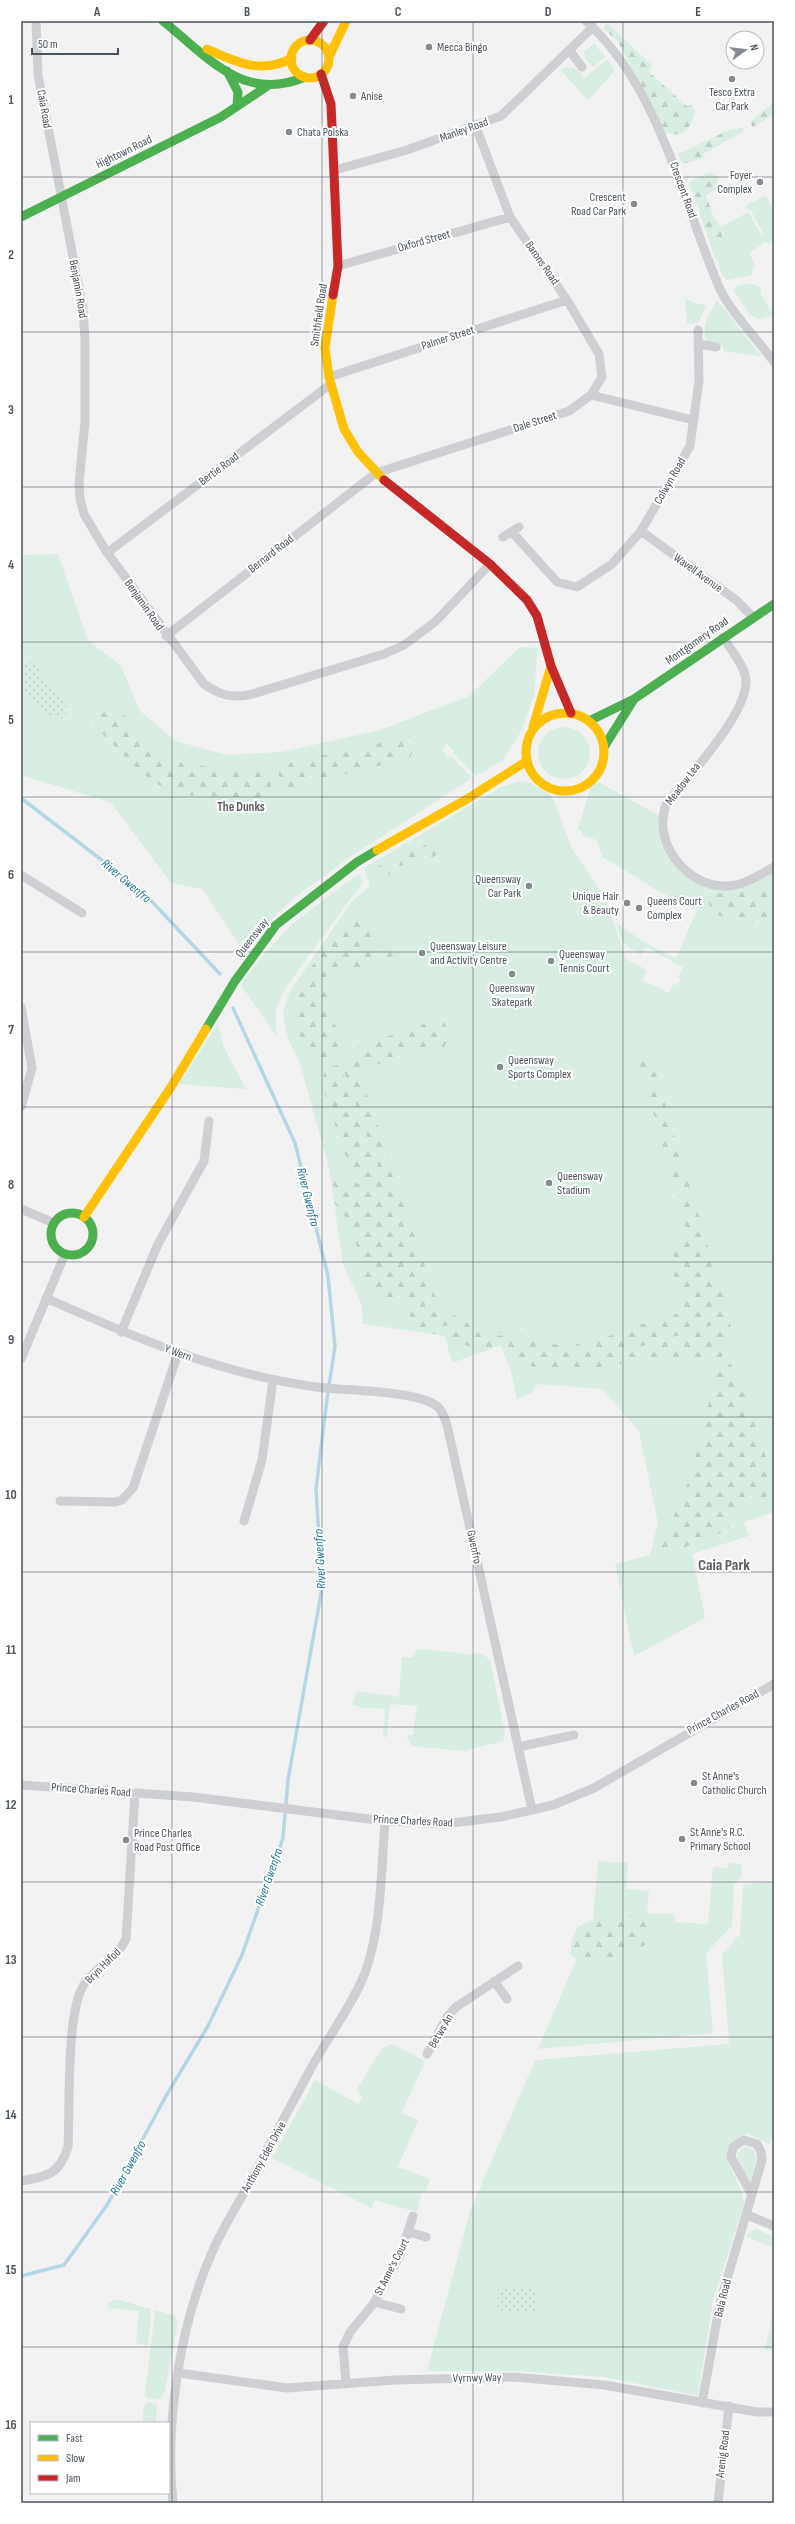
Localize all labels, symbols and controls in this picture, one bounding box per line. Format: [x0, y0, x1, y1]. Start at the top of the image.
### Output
text: A [93, 4, 101, 20]
text: B [244, 4, 250, 20]
text: C [395, 4, 402, 20]
text: D [545, 4, 552, 20]
text: E [695, 4, 701, 20]
scale bar [32, 30, 118, 56]
north arrow [725, 30, 765, 70]
text: 50 m [38, 37, 58, 52]
place label: Mecca Bingo [437, 40, 487, 55]
marker: Mecca Bingo [424, 42, 434, 52]
text: N [747, 43, 761, 52]
marker: Tesco Extra Car Park [727, 74, 737, 84]
place label: Tesco Extra Car Park [709, 85, 755, 114]
street label: Caia Road [33, 88, 55, 130]
place label: Anise [360, 89, 383, 104]
marker: Anise [348, 91, 358, 101]
text: 1 [8, 92, 14, 108]
street label: Manley Road [438, 114, 490, 146]
place label: Chata Polska [297, 125, 349, 140]
marker: Chata Polska [284, 127, 294, 137]
street label: Hightown Road [93, 132, 155, 172]
street label: Crescent Road [666, 160, 700, 220]
place label: Foyer Complex [717, 168, 753, 197]
marker: Foyer Complex [755, 177, 765, 187]
place label: Crescent Road Car Park [571, 190, 626, 219]
marker: Crescent Road Car Park [629, 199, 639, 209]
street label: Oxford Street [396, 226, 452, 256]
street label: Barons Road [522, 238, 562, 288]
text: 2 [8, 247, 14, 263]
street label: Benjamin Road [65, 259, 91, 319]
street label: Smithfield Road [307, 283, 331, 347]
street label: Palmer Street [420, 322, 477, 354]
text: 3 [8, 402, 14, 418]
street label: Dale Street [511, 408, 559, 436]
street label: Bertie Road [196, 449, 242, 489]
street label: Colwyn Road [651, 455, 689, 507]
street label: Bernard Road [245, 532, 297, 576]
street label: Wavell Avenue [670, 550, 726, 596]
text: 4 [8, 557, 14, 573]
street label: Benjamin Road [121, 577, 167, 633]
street label: Montgomery Road [663, 614, 731, 668]
text: 5 [8, 712, 14, 728]
street label: Meadow Lea [662, 760, 704, 808]
district label: The Dunks [217, 799, 265, 815]
water label: River Gwenfro [98, 856, 155, 907]
text: 6 [8, 867, 14, 883]
place label: Queensway Car Park [475, 872, 521, 901]
marker: Queensway Car Park [524, 881, 534, 891]
place label: Unique Hair & Beauty [573, 889, 620, 918]
place label: Queens Court Complex [647, 894, 702, 923]
marker: Unique Hair & Beauty [622, 898, 632, 908]
marker: Queens Court Complex [634, 903, 644, 913]
street label: Queensway [232, 915, 272, 961]
place label: Queensway Leisure and Activity Centre [430, 939, 507, 968]
place label: Queensway Tennis Court [559, 947, 610, 976]
marker: Queensway Leisure and Activity Centre [417, 948, 427, 958]
marker: Queensway Tennis Court [546, 956, 556, 966]
marker: Queensway Skatepark [507, 969, 517, 979]
place label: Queensway Skatepark [489, 981, 535, 1010]
text: 7 [8, 1022, 14, 1038]
place label: Queensway Sports Complex [508, 1053, 572, 1082]
marker: Queensway Sports Complex [495, 1062, 505, 1072]
water label: River Gwenfro [293, 1166, 323, 1229]
place label: Queensway Stadium [557, 1169, 603, 1198]
text: 8 [8, 1177, 14, 1193]
marker: Queensway Stadium [544, 1178, 554, 1188]
text: 9 [8, 1332, 14, 1348]
street label: Y Wern [162, 1341, 194, 1365]
text: 10 [5, 1487, 17, 1503]
water label: River Gwenfro [310, 1528, 330, 1589]
street label: Gwenfro [463, 1529, 485, 1565]
district label: Caia Park [698, 1556, 750, 1575]
text: 11 [6, 1642, 16, 1658]
street label: Prince Charles Road [685, 1686, 761, 1738]
place label: St Anne's Catholic Church [702, 1769, 767, 1798]
marker: St Anne's Catholic Church [689, 1778, 699, 1788]
street label: Prince Charles Road [51, 1780, 131, 1800]
text: 12 [6, 1797, 17, 1813]
street label: Prince Charles Road [373, 1811, 453, 1831]
place label: St Anne's R.C. Primary School [690, 1825, 750, 1854]
place label: Prince Charles Road Post Office [134, 1826, 201, 1855]
marker: St Anne's R.C. Primary School [677, 1834, 687, 1844]
marker: Prince Charles Road Post Office [121, 1835, 131, 1845]
water label: River Gwenfro [252, 1845, 287, 1908]
street label: Bryn Hafod [82, 1945, 124, 1987]
text: 13 [6, 1952, 17, 1968]
street label: Betws An [425, 2011, 457, 2051]
text: 14 [5, 2107, 17, 2123]
street label: Anthony Eden Drive [238, 2119, 290, 2196]
water label: River Gwenfro [106, 2137, 150, 2198]
street label: St Anne's Court [371, 2236, 413, 2298]
text: 15 [6, 2262, 17, 2278]
street label: Bala Road [711, 2277, 735, 2319]
street label: Vyrnwy Way [453, 2370, 502, 2386]
text: 16 [5, 2417, 17, 2433]
legend [30, 2422, 170, 2494]
street label: Arenig Road [713, 2430, 733, 2479]
text: Fast [66, 2431, 83, 2446]
text: Slow [66, 2451, 85, 2466]
text: Jam [65, 2471, 81, 2486]

